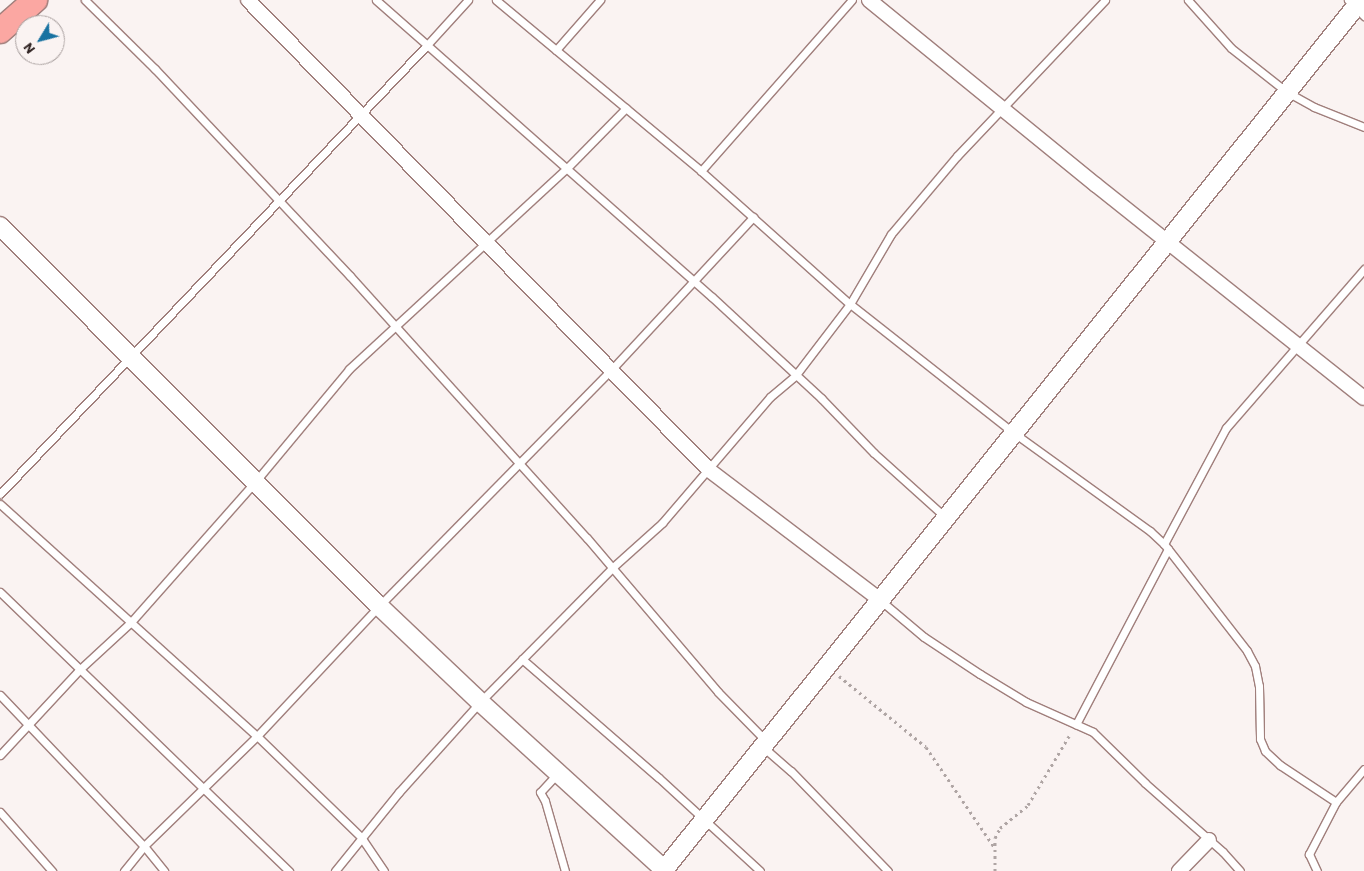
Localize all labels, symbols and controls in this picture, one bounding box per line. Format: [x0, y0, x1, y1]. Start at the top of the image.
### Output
north arrow [15, 15, 65, 65]
text: N [19, 40, 38, 58]

